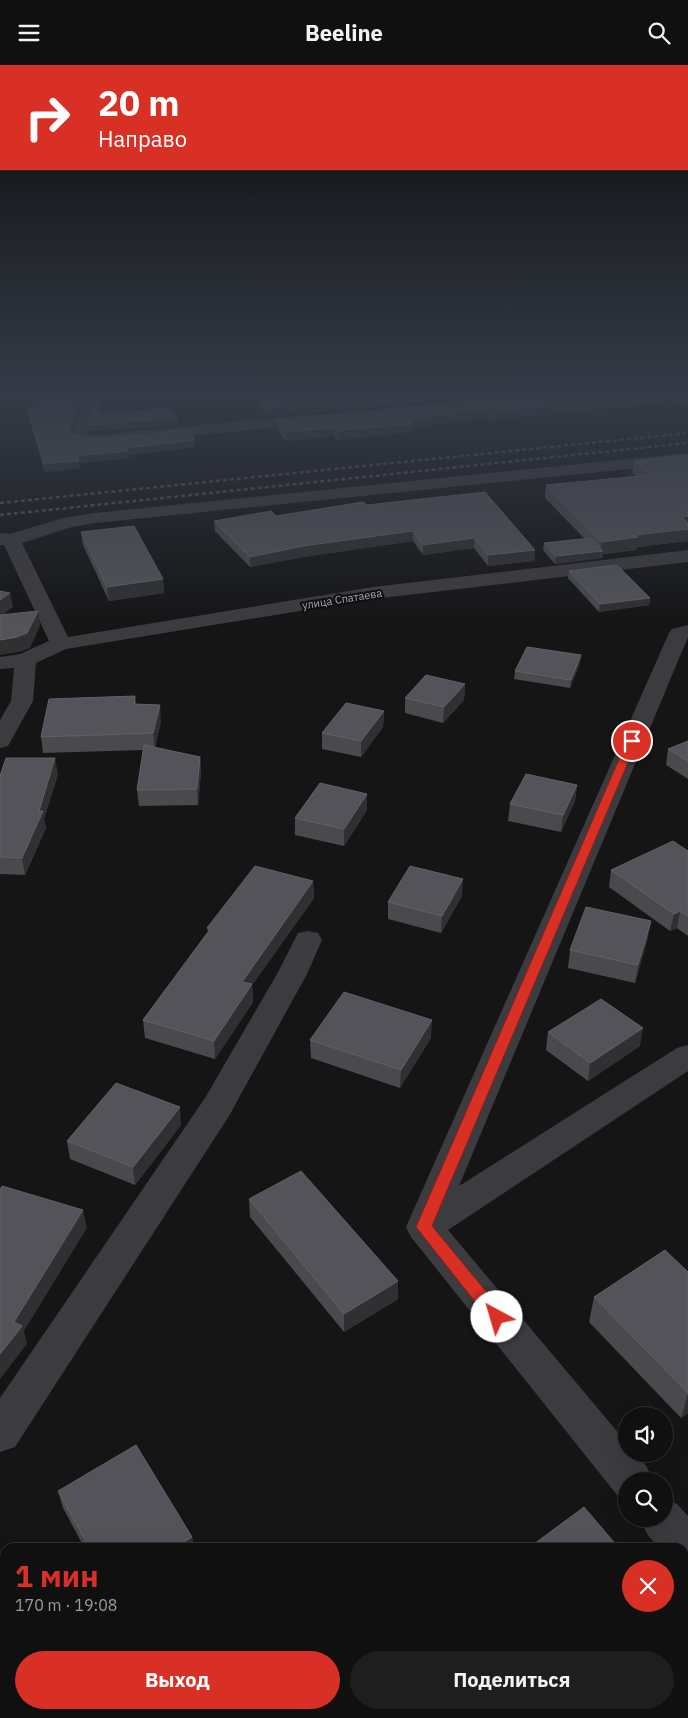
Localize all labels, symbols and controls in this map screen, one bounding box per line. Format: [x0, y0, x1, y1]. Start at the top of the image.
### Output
text: Beeline [305, 18, 383, 47]
icon: menu [15, 19, 43, 47]
icon: search [645, 19, 673, 47]
text: 20 m [98, 80, 180, 126]
icon: right [15, 85, 80, 150]
text: Направо [98, 124, 187, 153]
street label: улица Спатаева [301, 586, 383, 612]
pin [611, 720, 653, 762]
icon: arrive [618, 727, 646, 755]
position arrow [470, 1290, 522, 1342]
map controls [618, 1407, 673, 1527]
button: sound [618, 1407, 673, 1462]
button: search [618, 1472, 673, 1527]
text: 1 мин [15, 1556, 99, 1595]
button: close [622, 1560, 674, 1612]
text: 170 m · 19:08 [15, 1595, 117, 1615]
button: Выход [15, 1651, 340, 1709]
button: Поделиться [350, 1651, 674, 1709]

